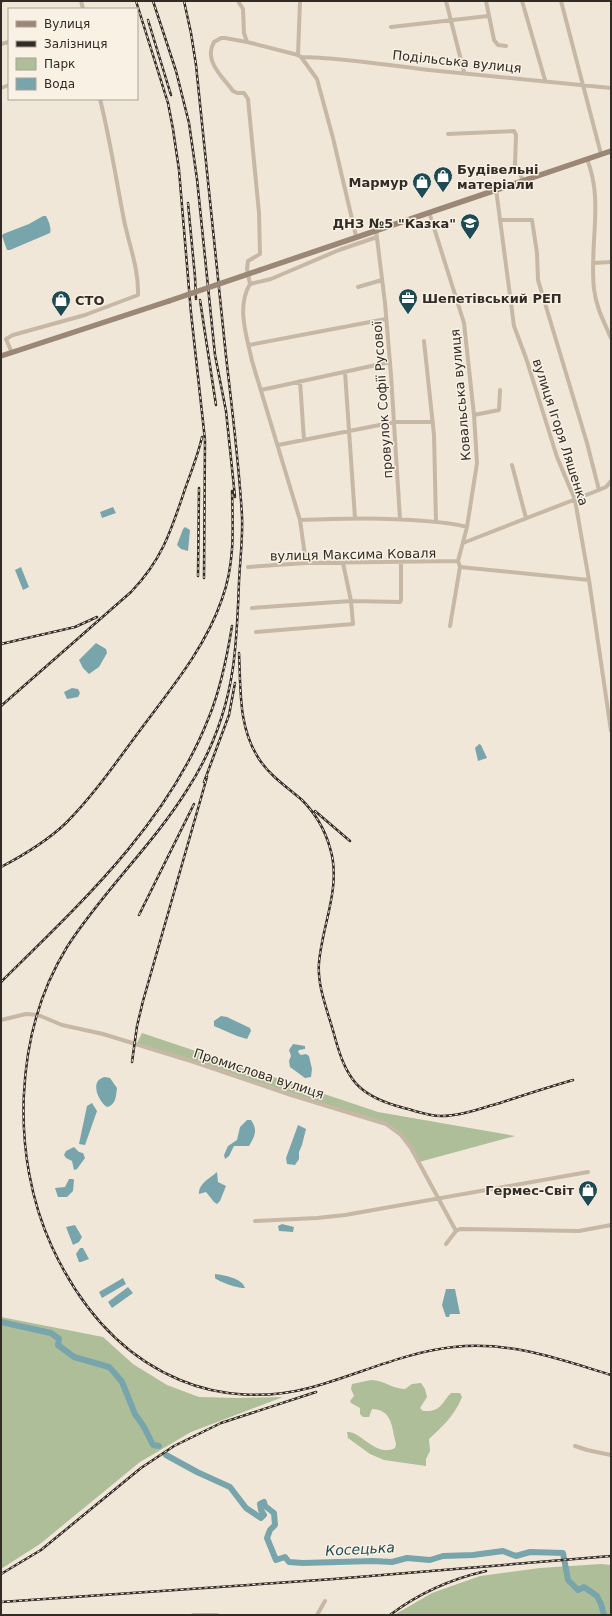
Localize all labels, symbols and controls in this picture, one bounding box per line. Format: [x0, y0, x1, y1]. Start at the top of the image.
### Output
legend [8, 8, 138, 100]
text: Вулиця [44, 17, 90, 31]
text: Залізниця [44, 37, 107, 51]
street label: Подільська вулиця [392, 47, 522, 76]
text: Парк [44, 57, 75, 71]
text: Вода [44, 77, 75, 91]
place label: Будівельні матеріали [457, 162, 539, 192]
shop icon: Будівельні матеріали [432, 165, 454, 193]
shop icon: Мармур [411, 171, 433, 199]
place label: Мармур [349, 175, 408, 190]
school or university icon: ДНЗ №5 "Казка" [459, 212, 481, 240]
place label: ДНЗ №5 "Казка" [332, 216, 456, 231]
office icon: Шепетівський РЕП [397, 287, 419, 315]
shop icon: СТО [50, 289, 72, 317]
place label: Шепетівський РЕП [422, 291, 562, 306]
place label: СТО [75, 293, 104, 308]
street label: провулок Софії Русової [369, 320, 395, 479]
street label: Ковальська вулиця [447, 328, 474, 462]
street label: вулиця Ігоря Ляшенка [530, 357, 591, 507]
street label: вулиця Максима Коваля [270, 546, 436, 563]
street label: Промислова вулиця [192, 1045, 326, 1102]
shop icon: Гермес-Світ [577, 1179, 599, 1207]
place label: Гермес-Світ [485, 1183, 574, 1198]
water label: Косецька [325, 1539, 395, 1559]

